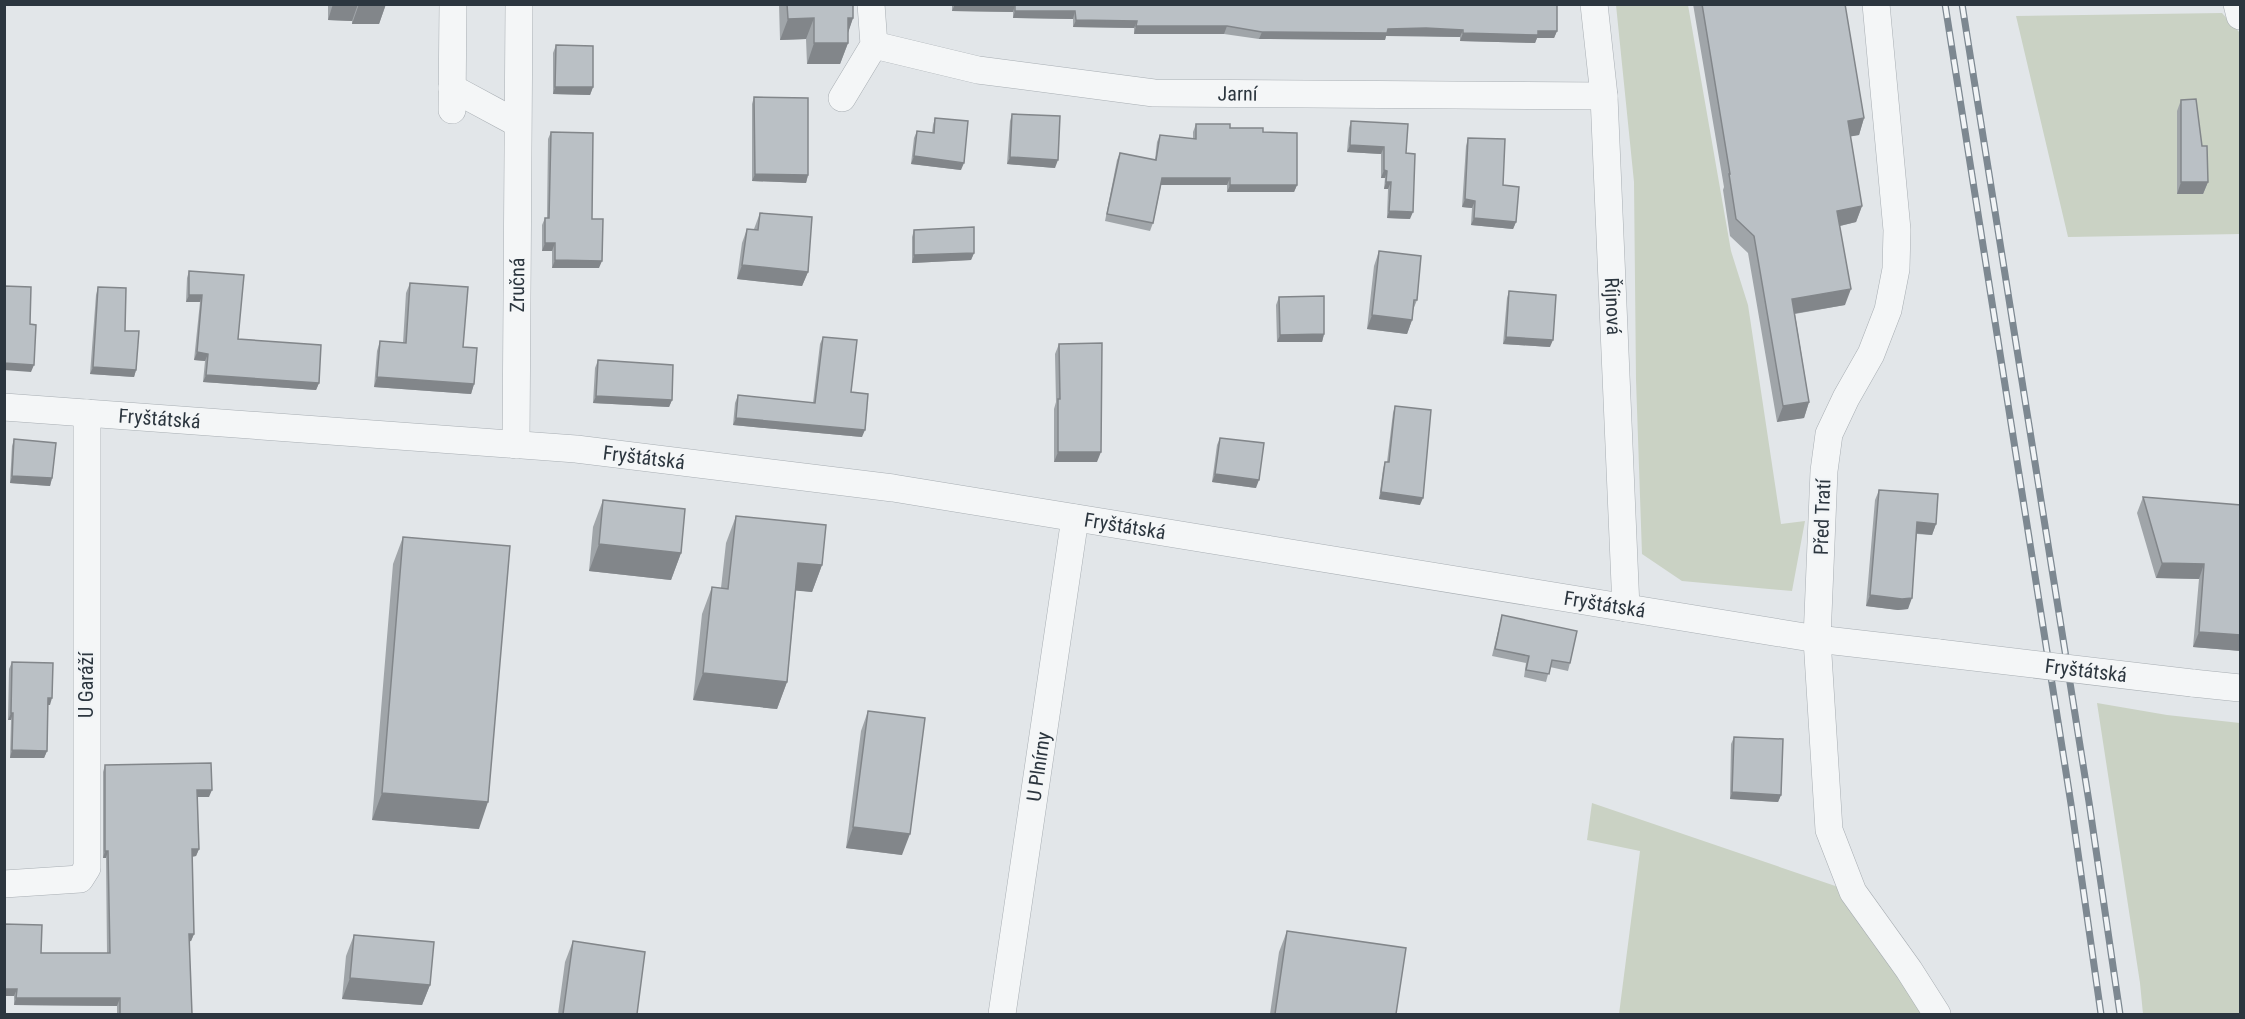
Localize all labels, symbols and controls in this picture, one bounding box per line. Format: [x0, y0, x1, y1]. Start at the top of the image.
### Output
street label: Jarní [1218, 81, 1259, 106]
street label: Zručná [505, 258, 529, 312]
street label: Říjnová [1600, 277, 1626, 335]
street label: Fryštátská [118, 403, 201, 433]
street label: Fryštátská [602, 440, 686, 474]
street label: Před Tratí [1809, 477, 1835, 555]
street label: Fryštátská [1082, 507, 1168, 544]
street label: Fryštátská [1562, 586, 1647, 623]
street label: U Garáží [74, 651, 98, 718]
street label: Fryštátská [2044, 654, 2128, 687]
street label: U Plnírny [1021, 730, 1055, 803]

